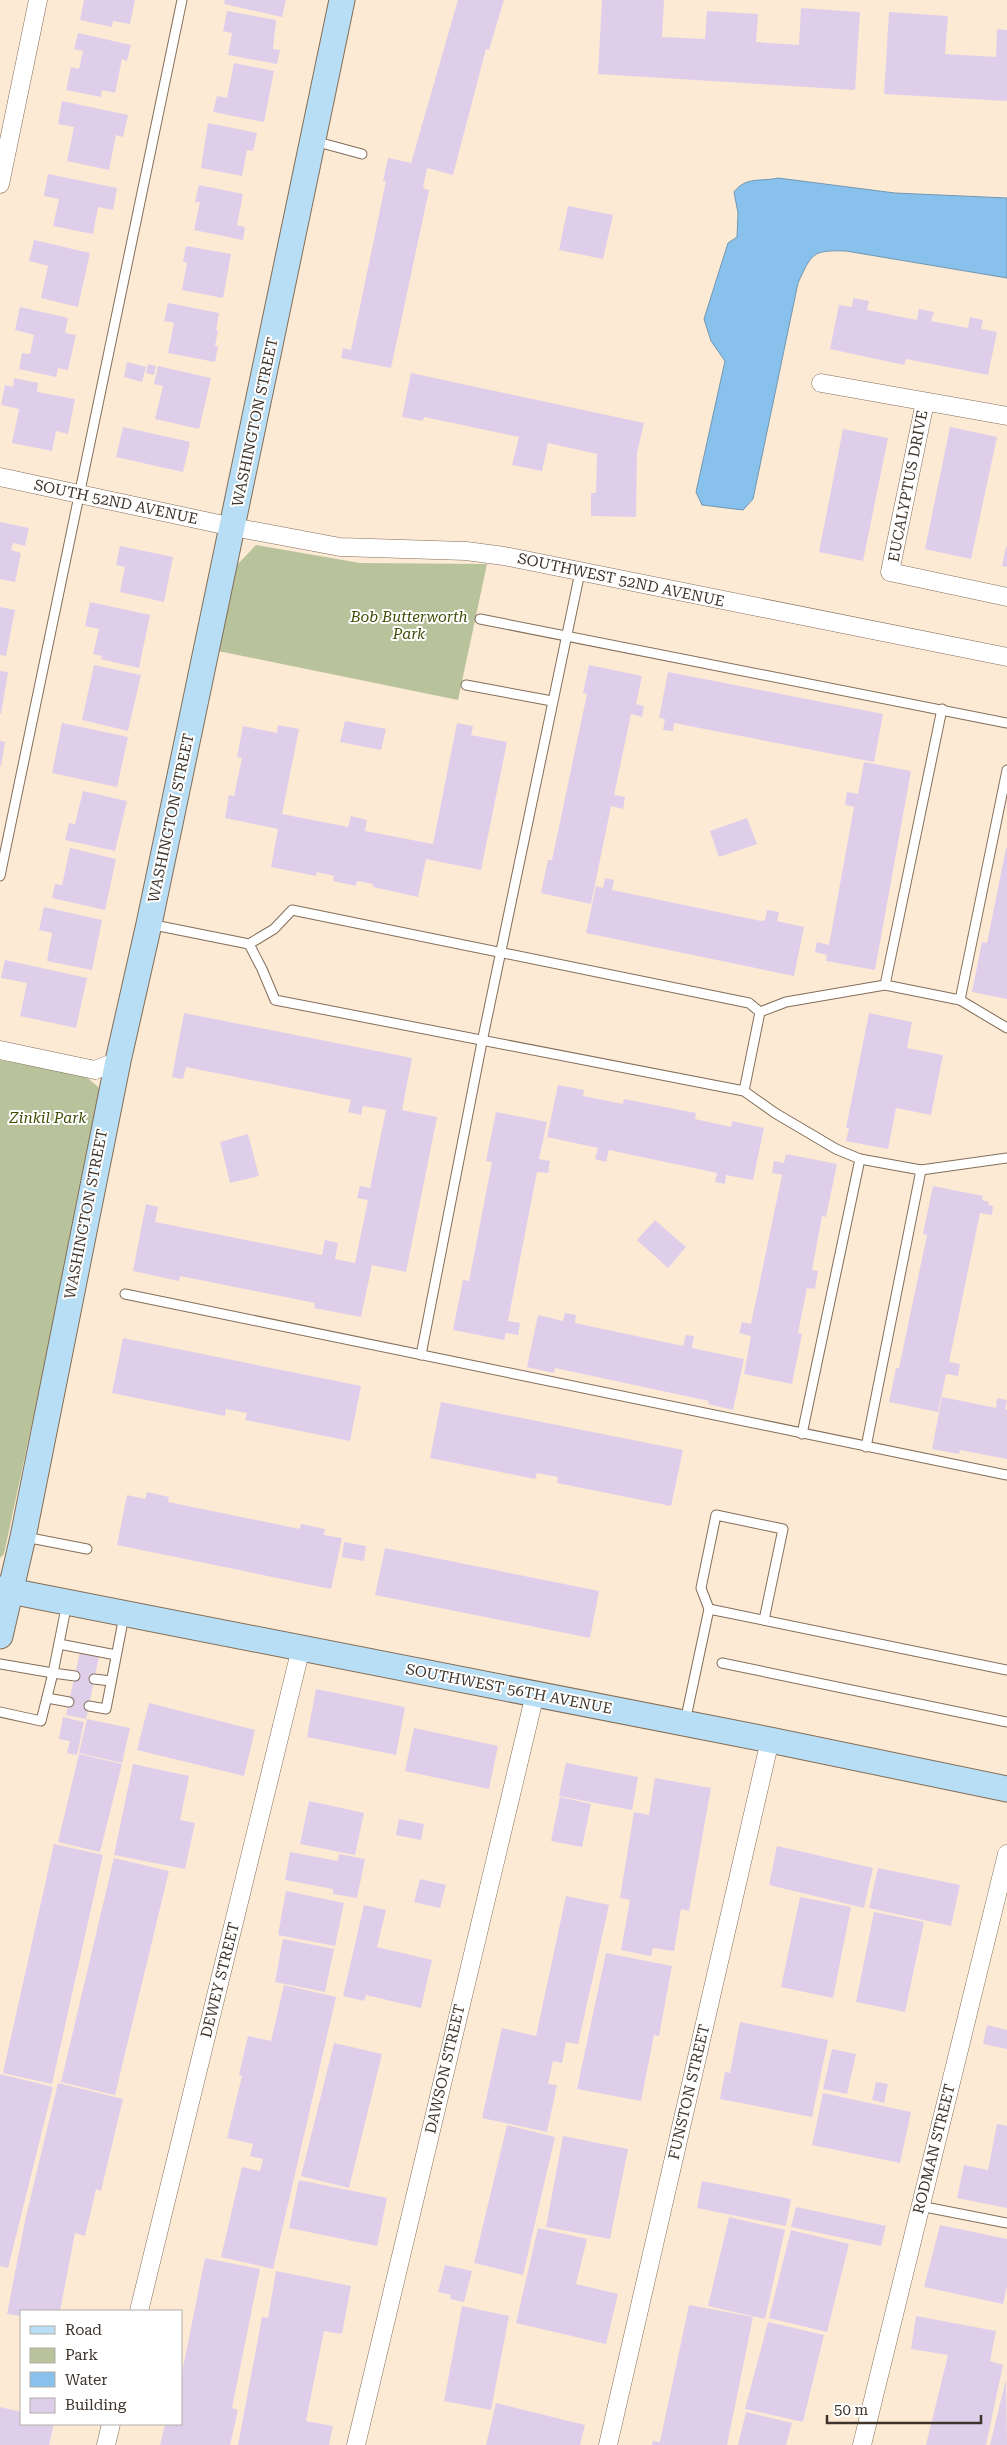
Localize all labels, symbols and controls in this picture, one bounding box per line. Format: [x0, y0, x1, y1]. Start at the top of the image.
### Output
street label: WASHINGTON STREET [228, 336, 282, 508]
street label: EUCALYPTUS DRIVE [884, 409, 932, 563]
street label: SOUTH 52ND AVENUE [32, 476, 200, 528]
street label: SOUTHWEST 52ND AVENUE [516, 549, 726, 611]
park label: Bob Butterworth Park [349, 608, 468, 643]
street label: WASHINGTON STREET [144, 732, 198, 904]
park label: Zinkil Park [9, 1109, 87, 1127]
street label: WASHINGTON STREET [61, 1128, 111, 1300]
street label: SOUTHWEST 56TH AVENUE [404, 1660, 614, 1718]
street label: DEWEY STREET [197, 1920, 243, 2040]
street label: DAWSON STREET [421, 2003, 469, 2135]
street label: FUNSTON STREET [665, 2023, 713, 2161]
street label: RODMAN STREET [909, 2082, 959, 2216]
legend [20, 2310, 182, 2425]
text: Road [65, 2321, 102, 2339]
text: Park [65, 2346, 99, 2364]
text: Water [65, 2371, 107, 2389]
scale bar [827, 2392, 981, 2424]
text: Building [65, 2396, 127, 2414]
text: 50 m [834, 2401, 869, 2419]

